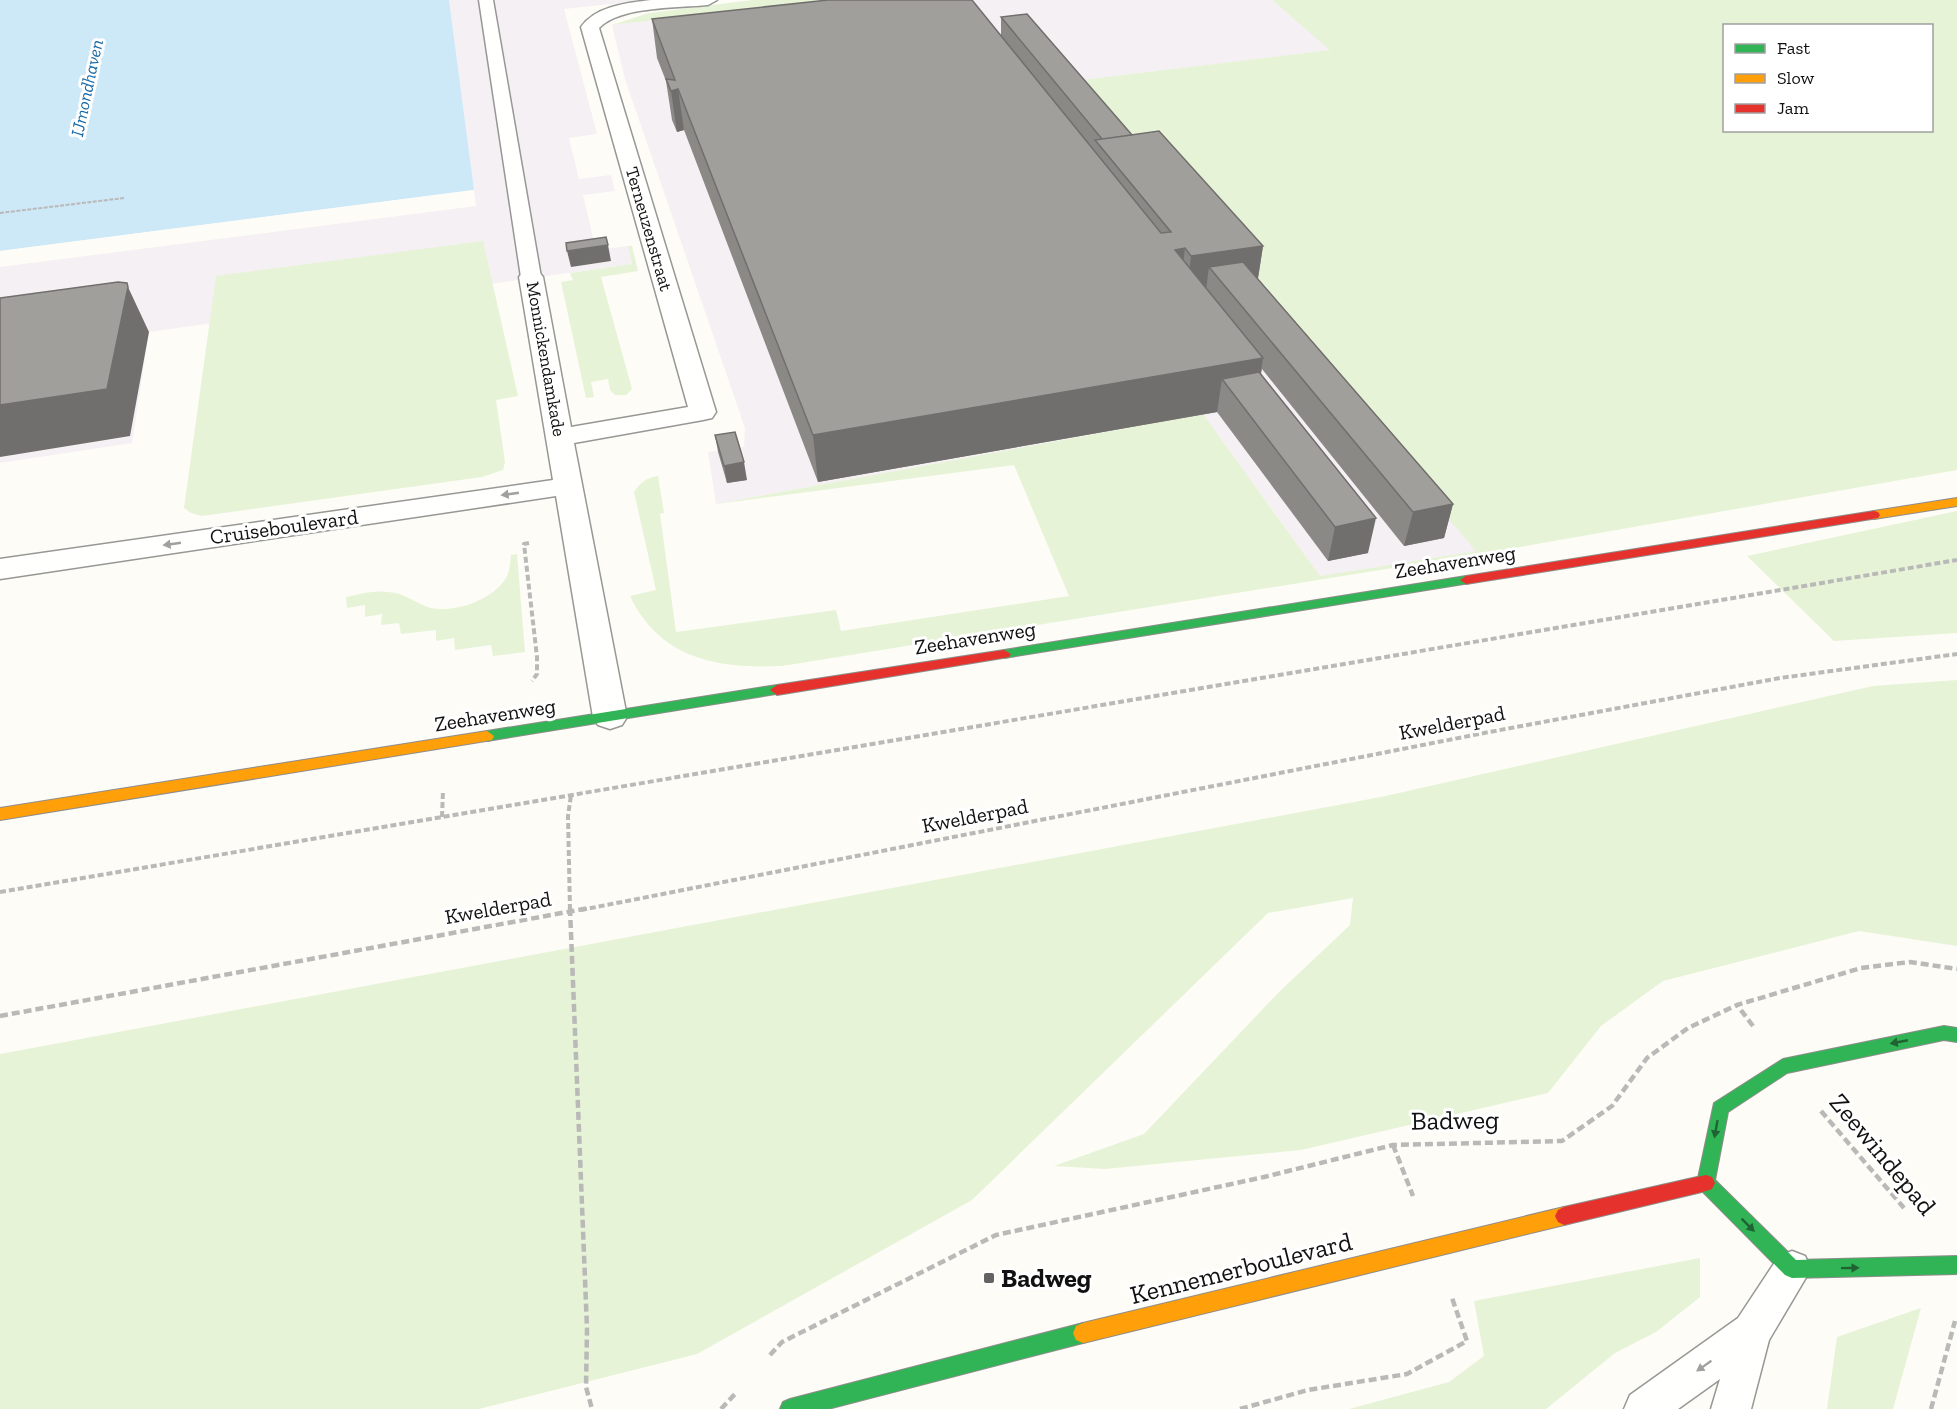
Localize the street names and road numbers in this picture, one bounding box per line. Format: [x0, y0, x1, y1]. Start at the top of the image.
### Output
street label: Terneuzenstraat [621, 164, 677, 294]
street label: Monnickendamkade [522, 280, 570, 438]
street label: Cruiseboulevard [208, 504, 360, 549]
street label: Zeehavenweg [1393, 540, 1518, 583]
street label: Zeehavenweg [913, 616, 1038, 659]
street label: Zeehavenweg [433, 693, 558, 736]
street label: Kwelderpad [1397, 700, 1507, 745]
street label: Kwelderpad [920, 793, 1030, 838]
street label: Kwelderpad [443, 886, 553, 929]
street label: Zeewindepad [1823, 1087, 1943, 1221]
street label: Badweg [1411, 1103, 1499, 1137]
street label: Kennemerboulevard [1127, 1225, 1355, 1311]

